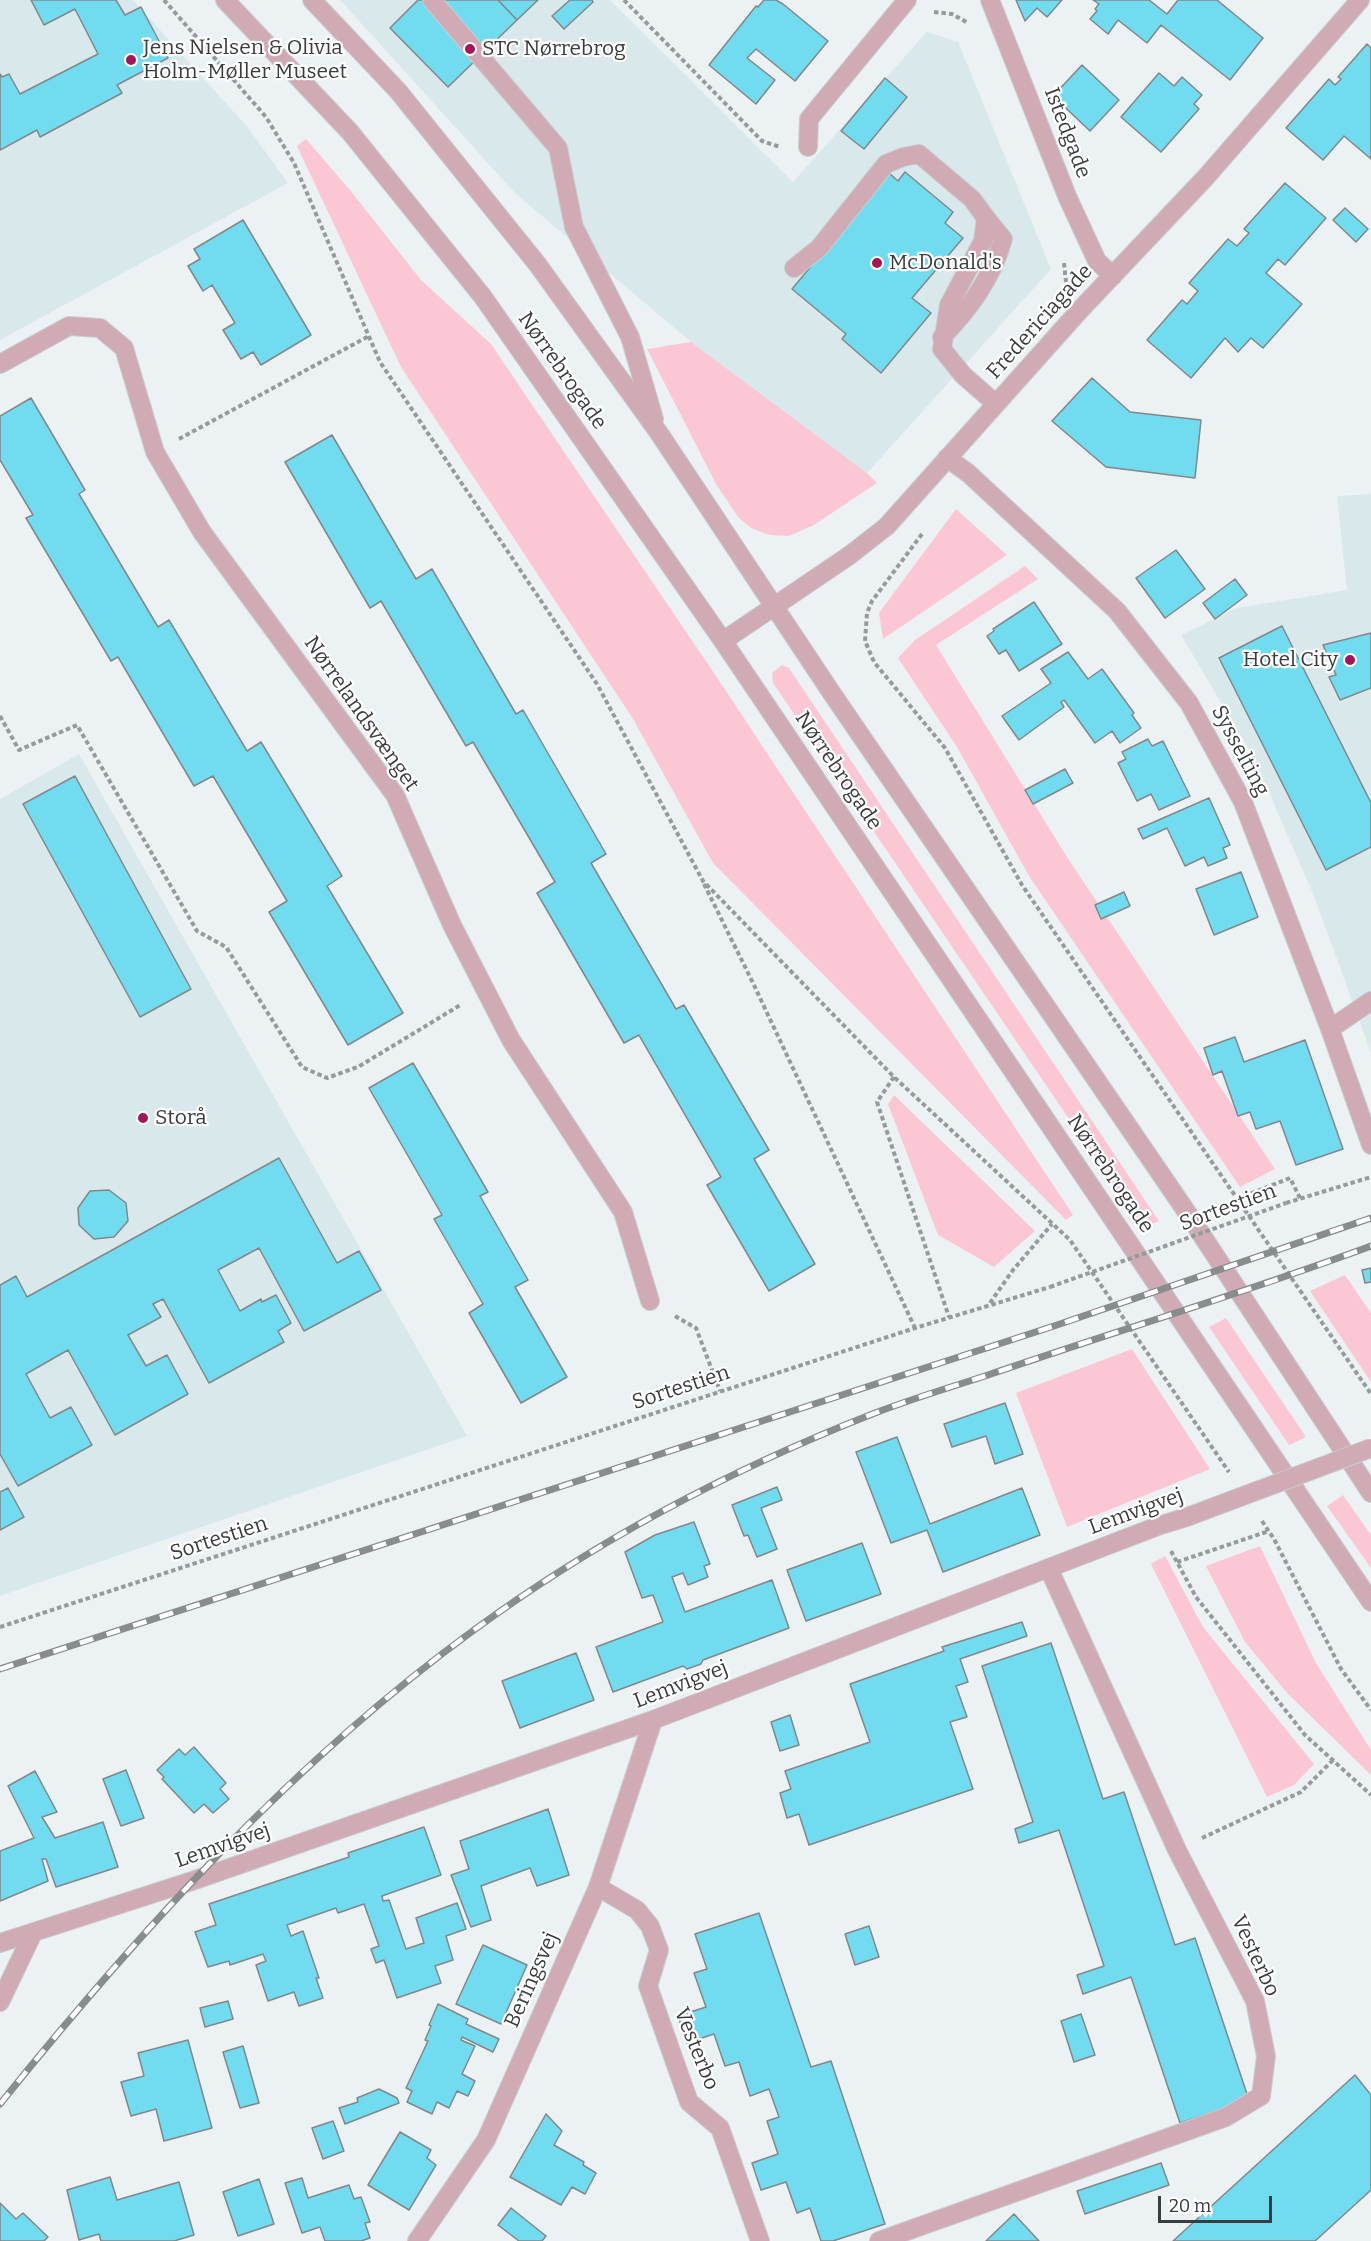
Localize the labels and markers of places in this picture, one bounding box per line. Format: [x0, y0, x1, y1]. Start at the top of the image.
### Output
place label: Jens Nielsen & Olivia Holm-Møller Museet [143, 35, 347, 85]
place label: STC Nørrebrog [482, 36, 626, 62]
marker: STC Nørrebrog [463, 42, 477, 56]
marker: Jens Nielsen & Olivia Holm-Møller Museet [124, 53, 138, 67]
place label: McDonald's [889, 250, 1002, 276]
marker: McDonald's [870, 256, 884, 270]
place label: Hotel City [1243, 647, 1338, 673]
marker: Hotel City [1343, 653, 1357, 667]
place label: Storå [155, 1105, 207, 1131]
marker: Storå [136, 1111, 150, 1125]

